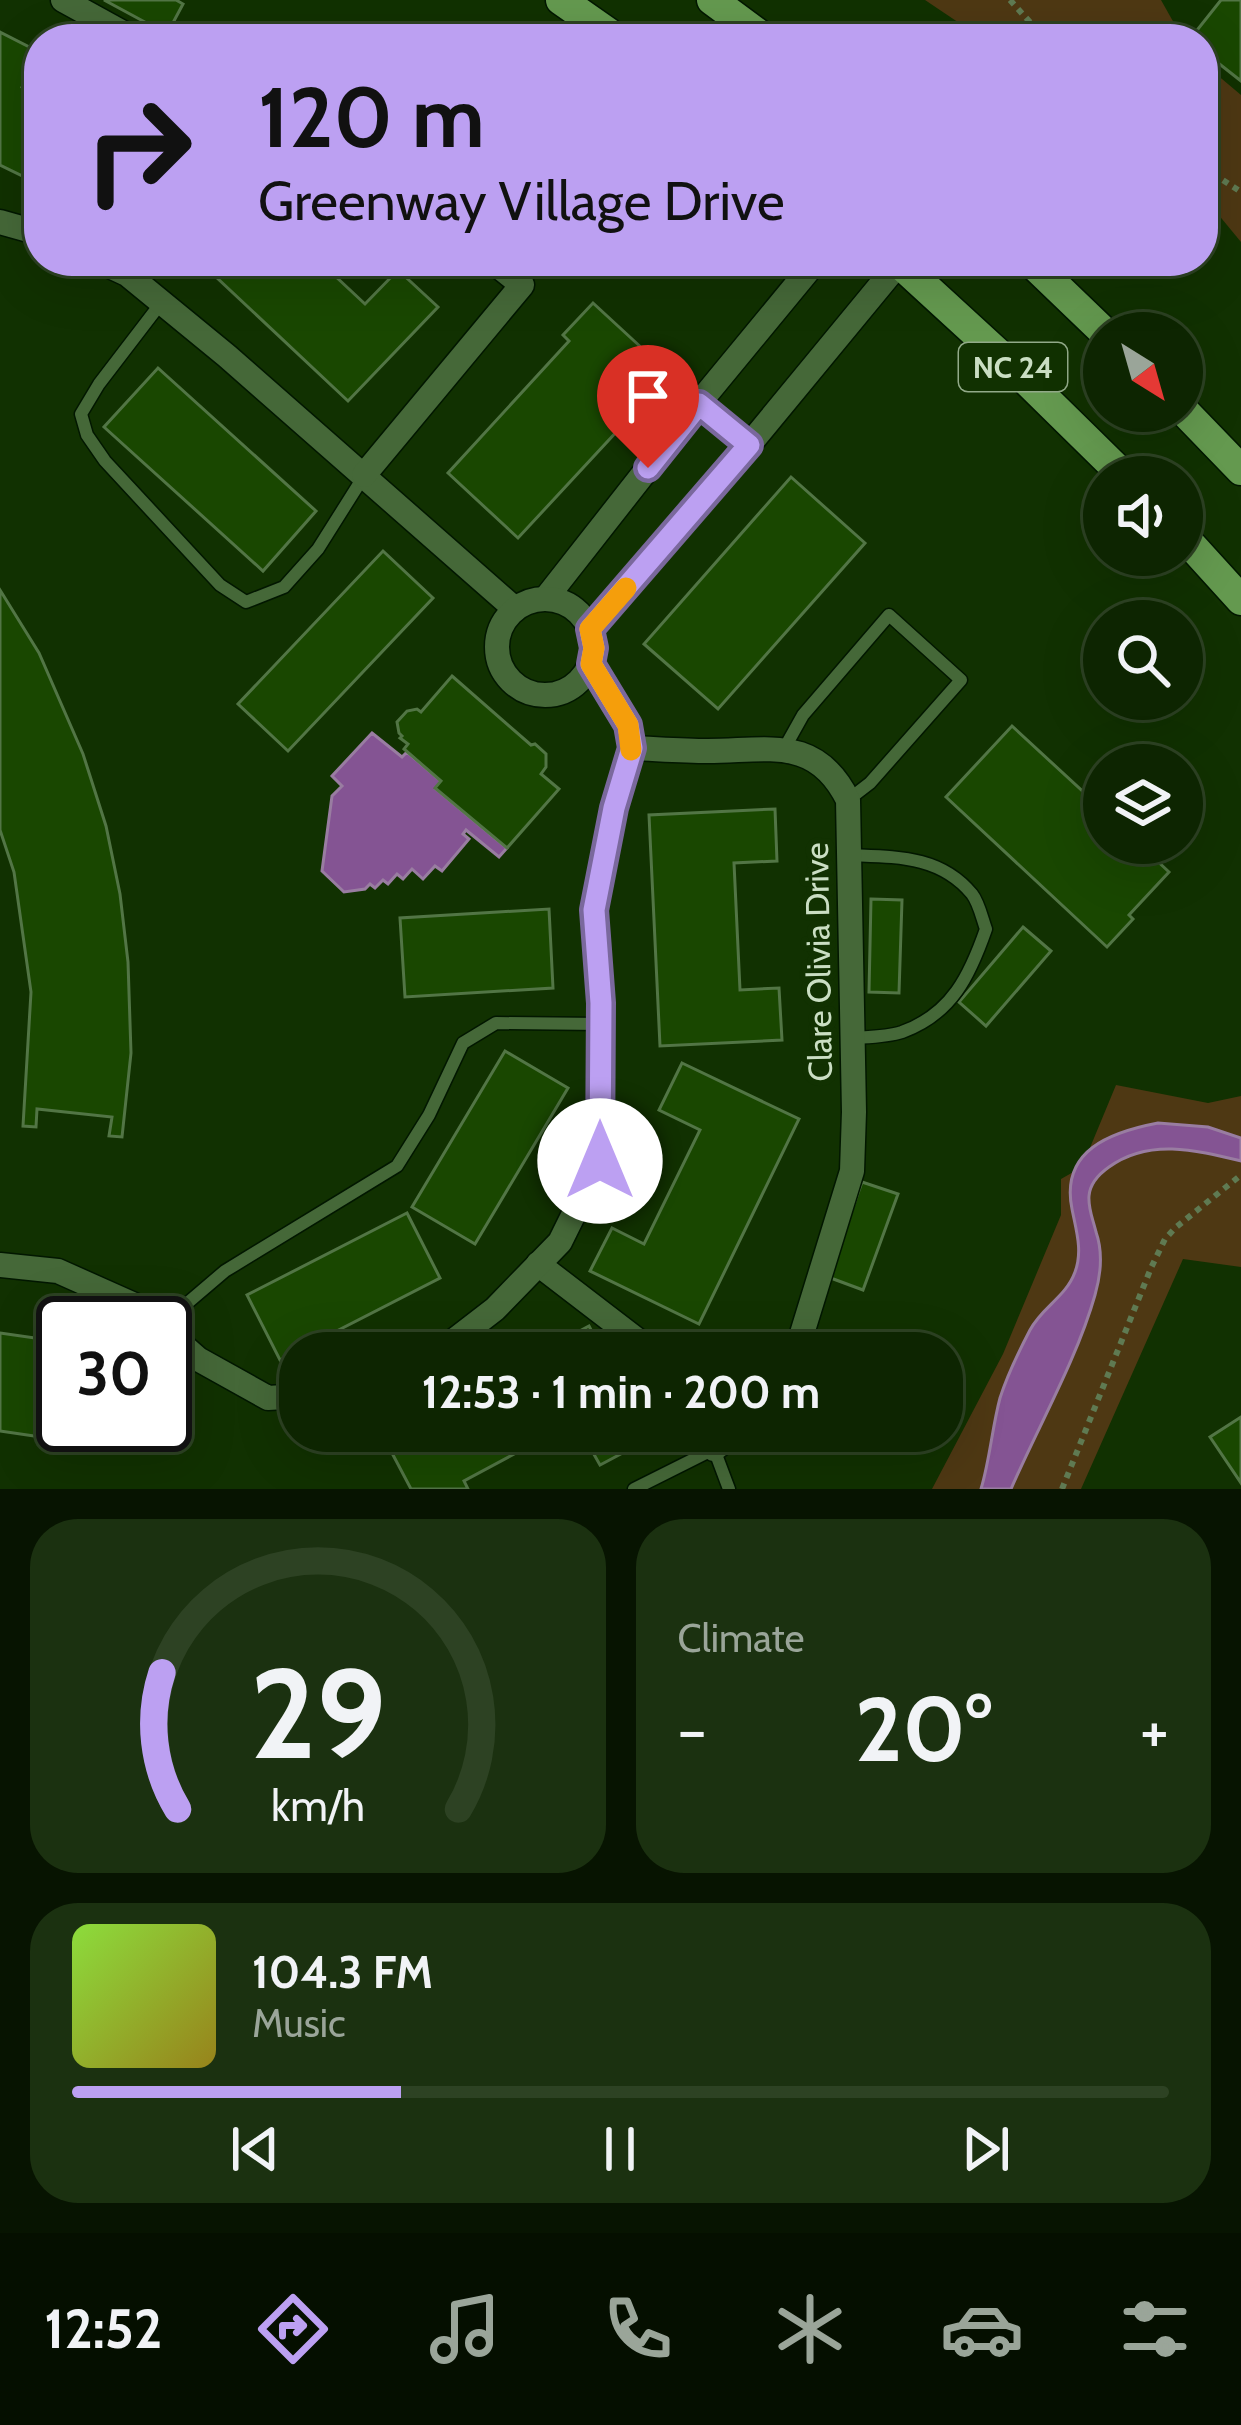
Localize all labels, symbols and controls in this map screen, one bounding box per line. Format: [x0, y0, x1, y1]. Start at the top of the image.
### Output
text: 120 m [258, 66, 485, 168]
icon: right [60, 72, 216, 228]
text: Greenway Village Drive [258, 168, 785, 234]
north arrow [1083, 312, 1203, 432]
map controls [1083, 312, 1203, 864]
road number: NC 24 [959, 343, 1067, 391]
pin [597, 345, 699, 468]
icon: arrive [615, 363, 681, 429]
button: sound [1083, 456, 1203, 576]
button: search [1083, 600, 1203, 720]
button: layers [1083, 744, 1203, 864]
street label: Clare Olivia Drive [796, 842, 840, 1082]
position arrow [537, 1098, 663, 1224]
speed limit sign: 30 [36, 1296, 192, 1452]
text: 12:53 · 1 min · 200 m [422, 1365, 820, 1419]
text: Climate [678, 1614, 804, 1662]
text: 29 [250, 1638, 386, 1789]
text: 20° [855, 1674, 992, 1784]
text: − [678, 1689, 707, 1770]
text: + [1140, 1689, 1169, 1770]
text: km/h [271, 1780, 365, 1832]
text: 104.3 FM [252, 1945, 433, 1999]
text: Music [252, 1999, 346, 2047]
icon: previous [222, 2116, 288, 2182]
icon: pause [587, 2116, 653, 2182]
icon: next [953, 2116, 1019, 2182]
icon: directions [251, 2287, 335, 2371]
icon: music [423, 2287, 507, 2371]
icon: phone [596, 2287, 680, 2371]
icon: climate [768, 2287, 852, 2371]
icon: car [940, 2287, 1024, 2371]
icon: filters [1113, 2287, 1197, 2371]
text: 12:52 [44, 2296, 162, 2362]

